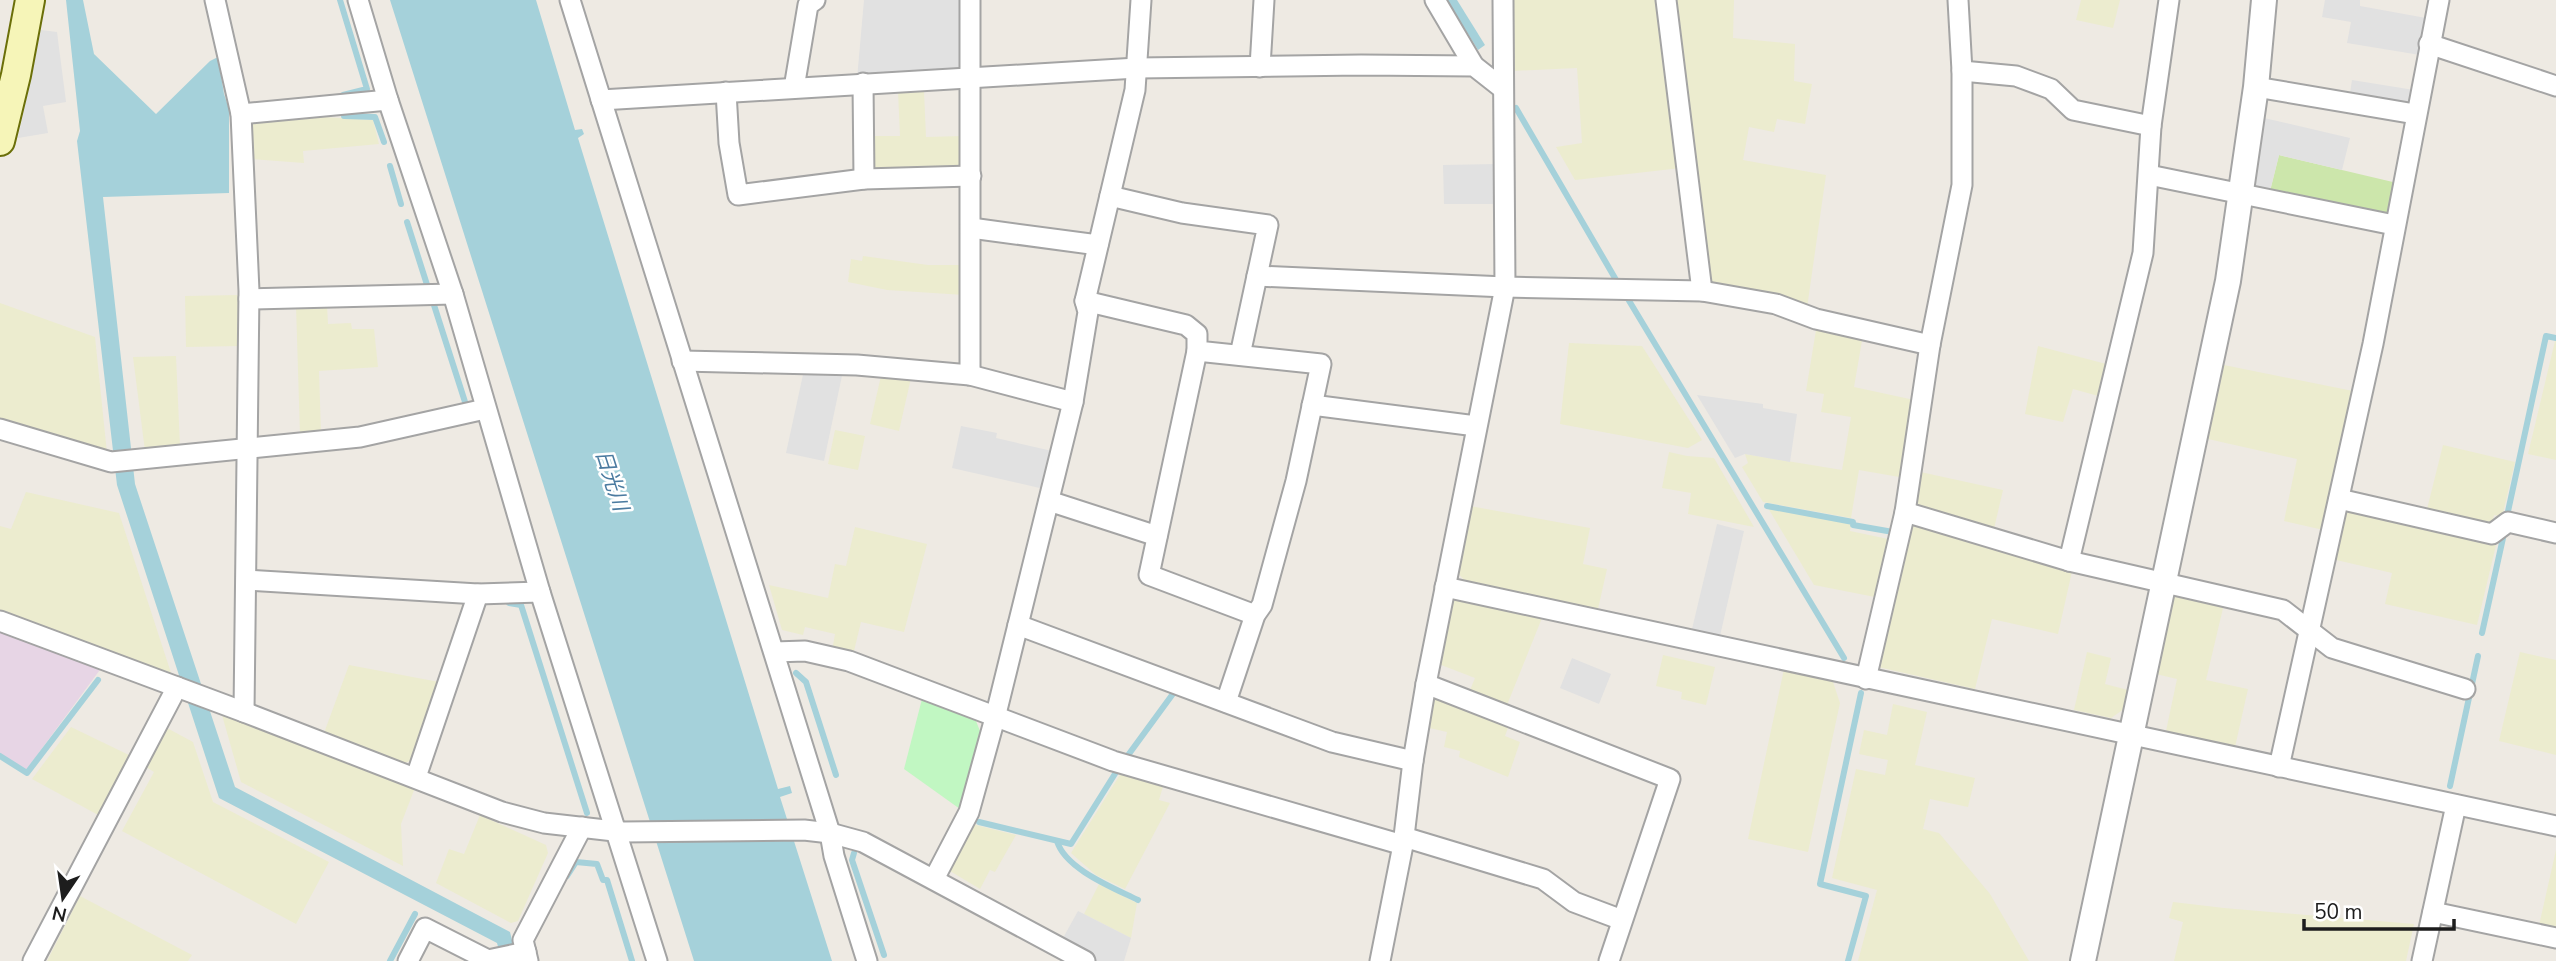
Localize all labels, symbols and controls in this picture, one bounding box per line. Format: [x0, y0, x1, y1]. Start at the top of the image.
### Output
water label: 日光川 [589, 446, 636, 516]
north arrow [28, 863, 98, 933]
scale bar [2304, 888, 2454, 932]
text: 50 m [2314, 898, 2363, 926]
text: N [50, 899, 69, 928]

